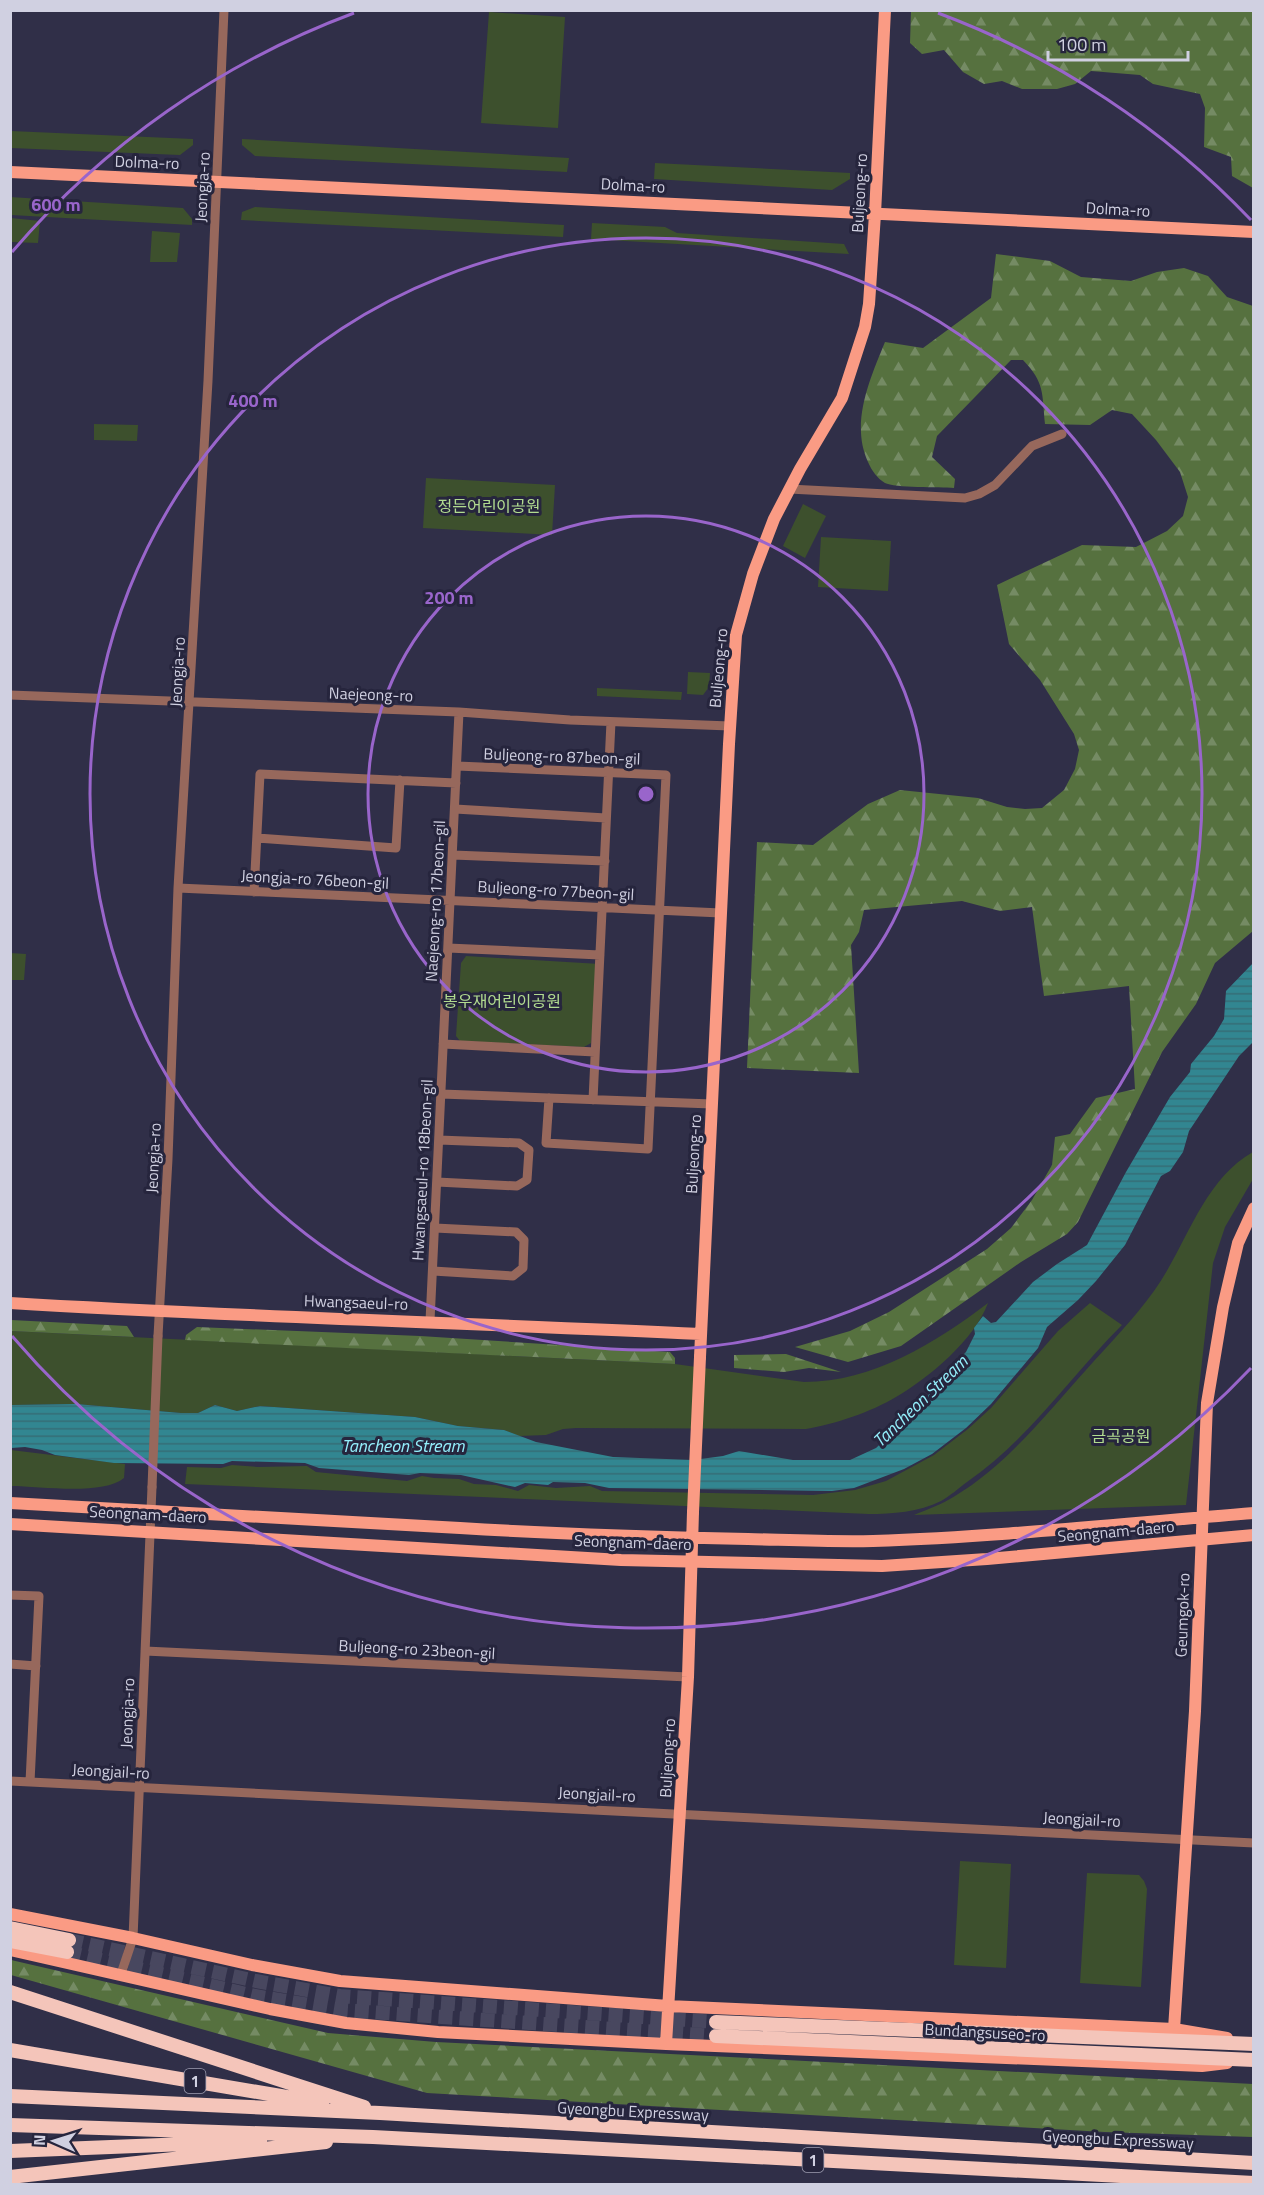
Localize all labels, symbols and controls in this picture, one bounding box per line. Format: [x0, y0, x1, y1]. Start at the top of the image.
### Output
scale bar [1048, 24, 1188, 62]
text: 100 m [1057, 31, 1106, 58]
street label: Dolma-ro [114, 149, 180, 175]
street label: Jeongja-ro [188, 151, 216, 223]
street label: Buljeong-ro [845, 153, 873, 233]
street label: Dolma-ro [600, 171, 666, 199]
text: 600 m [31, 191, 81, 218]
street label: Dolma-ro [1085, 195, 1151, 223]
text: 400 m [228, 387, 278, 414]
park label: 정든어린이공원 [437, 494, 541, 518]
text: 200 m [424, 584, 474, 611]
street label: Buljeong-ro [703, 627, 733, 709]
street label: Jeongja-ro [163, 636, 191, 708]
street label: Naejeong-ro [328, 681, 414, 707]
street label: Buljeong-ro 87beon-gil [483, 741, 641, 771]
centre of rings [636, 784, 656, 804]
street label: Naejeong-ro 17beon-gil [419, 820, 451, 982]
street label: Jeongja-ro 76beon-gil [240, 863, 390, 895]
street label: Buljeong-ro 77beon-gil [477, 874, 635, 906]
park label: 봉우재어린이공원 [443, 989, 561, 1013]
street label: Hwangsaeul-ro 18beon-gil [405, 1079, 439, 1261]
street label: Buljeong-ro [679, 1114, 707, 1194]
street label: Jeongja-ro [139, 1122, 167, 1194]
street label: Hwangsaeul-ro [303, 1288, 409, 1316]
water label: Tancheon Stream [866, 1348, 974, 1453]
park label: 금곡공원 [1092, 1424, 1150, 1448]
water label: Tancheon Stream [342, 1432, 465, 1459]
street label: Seongnam-daero [89, 1499, 207, 1529]
street label: Seongnam-daero [1056, 1514, 1176, 1548]
street label: Seongnam-daero [574, 1528, 692, 1556]
street label: Geumgok-ro [1169, 1572, 1195, 1658]
street label: Buljeong-ro 23beon-gil [338, 1633, 496, 1665]
street label: Jeongja-ro [114, 1677, 140, 1749]
street label: Buljeong-ro [653, 1718, 681, 1798]
street label: Jeongjail-ro [72, 1757, 150, 1785]
street label: Jeongjail-ro [558, 1780, 636, 1808]
street label: Jeongjail-ro [1043, 1805, 1121, 1833]
street label: Bundangsuseo-ro [924, 2017, 1046, 2047]
road number: 1 [184, 2069, 206, 2093]
street label: Gyeongbu Expressway [557, 2095, 710, 2127]
north arrow [24, 2111, 84, 2171]
street label: Gyeongbu Expressway [1042, 2123, 1195, 2155]
text: N [27, 2134, 51, 2146]
road number: 1 [802, 2148, 824, 2172]

